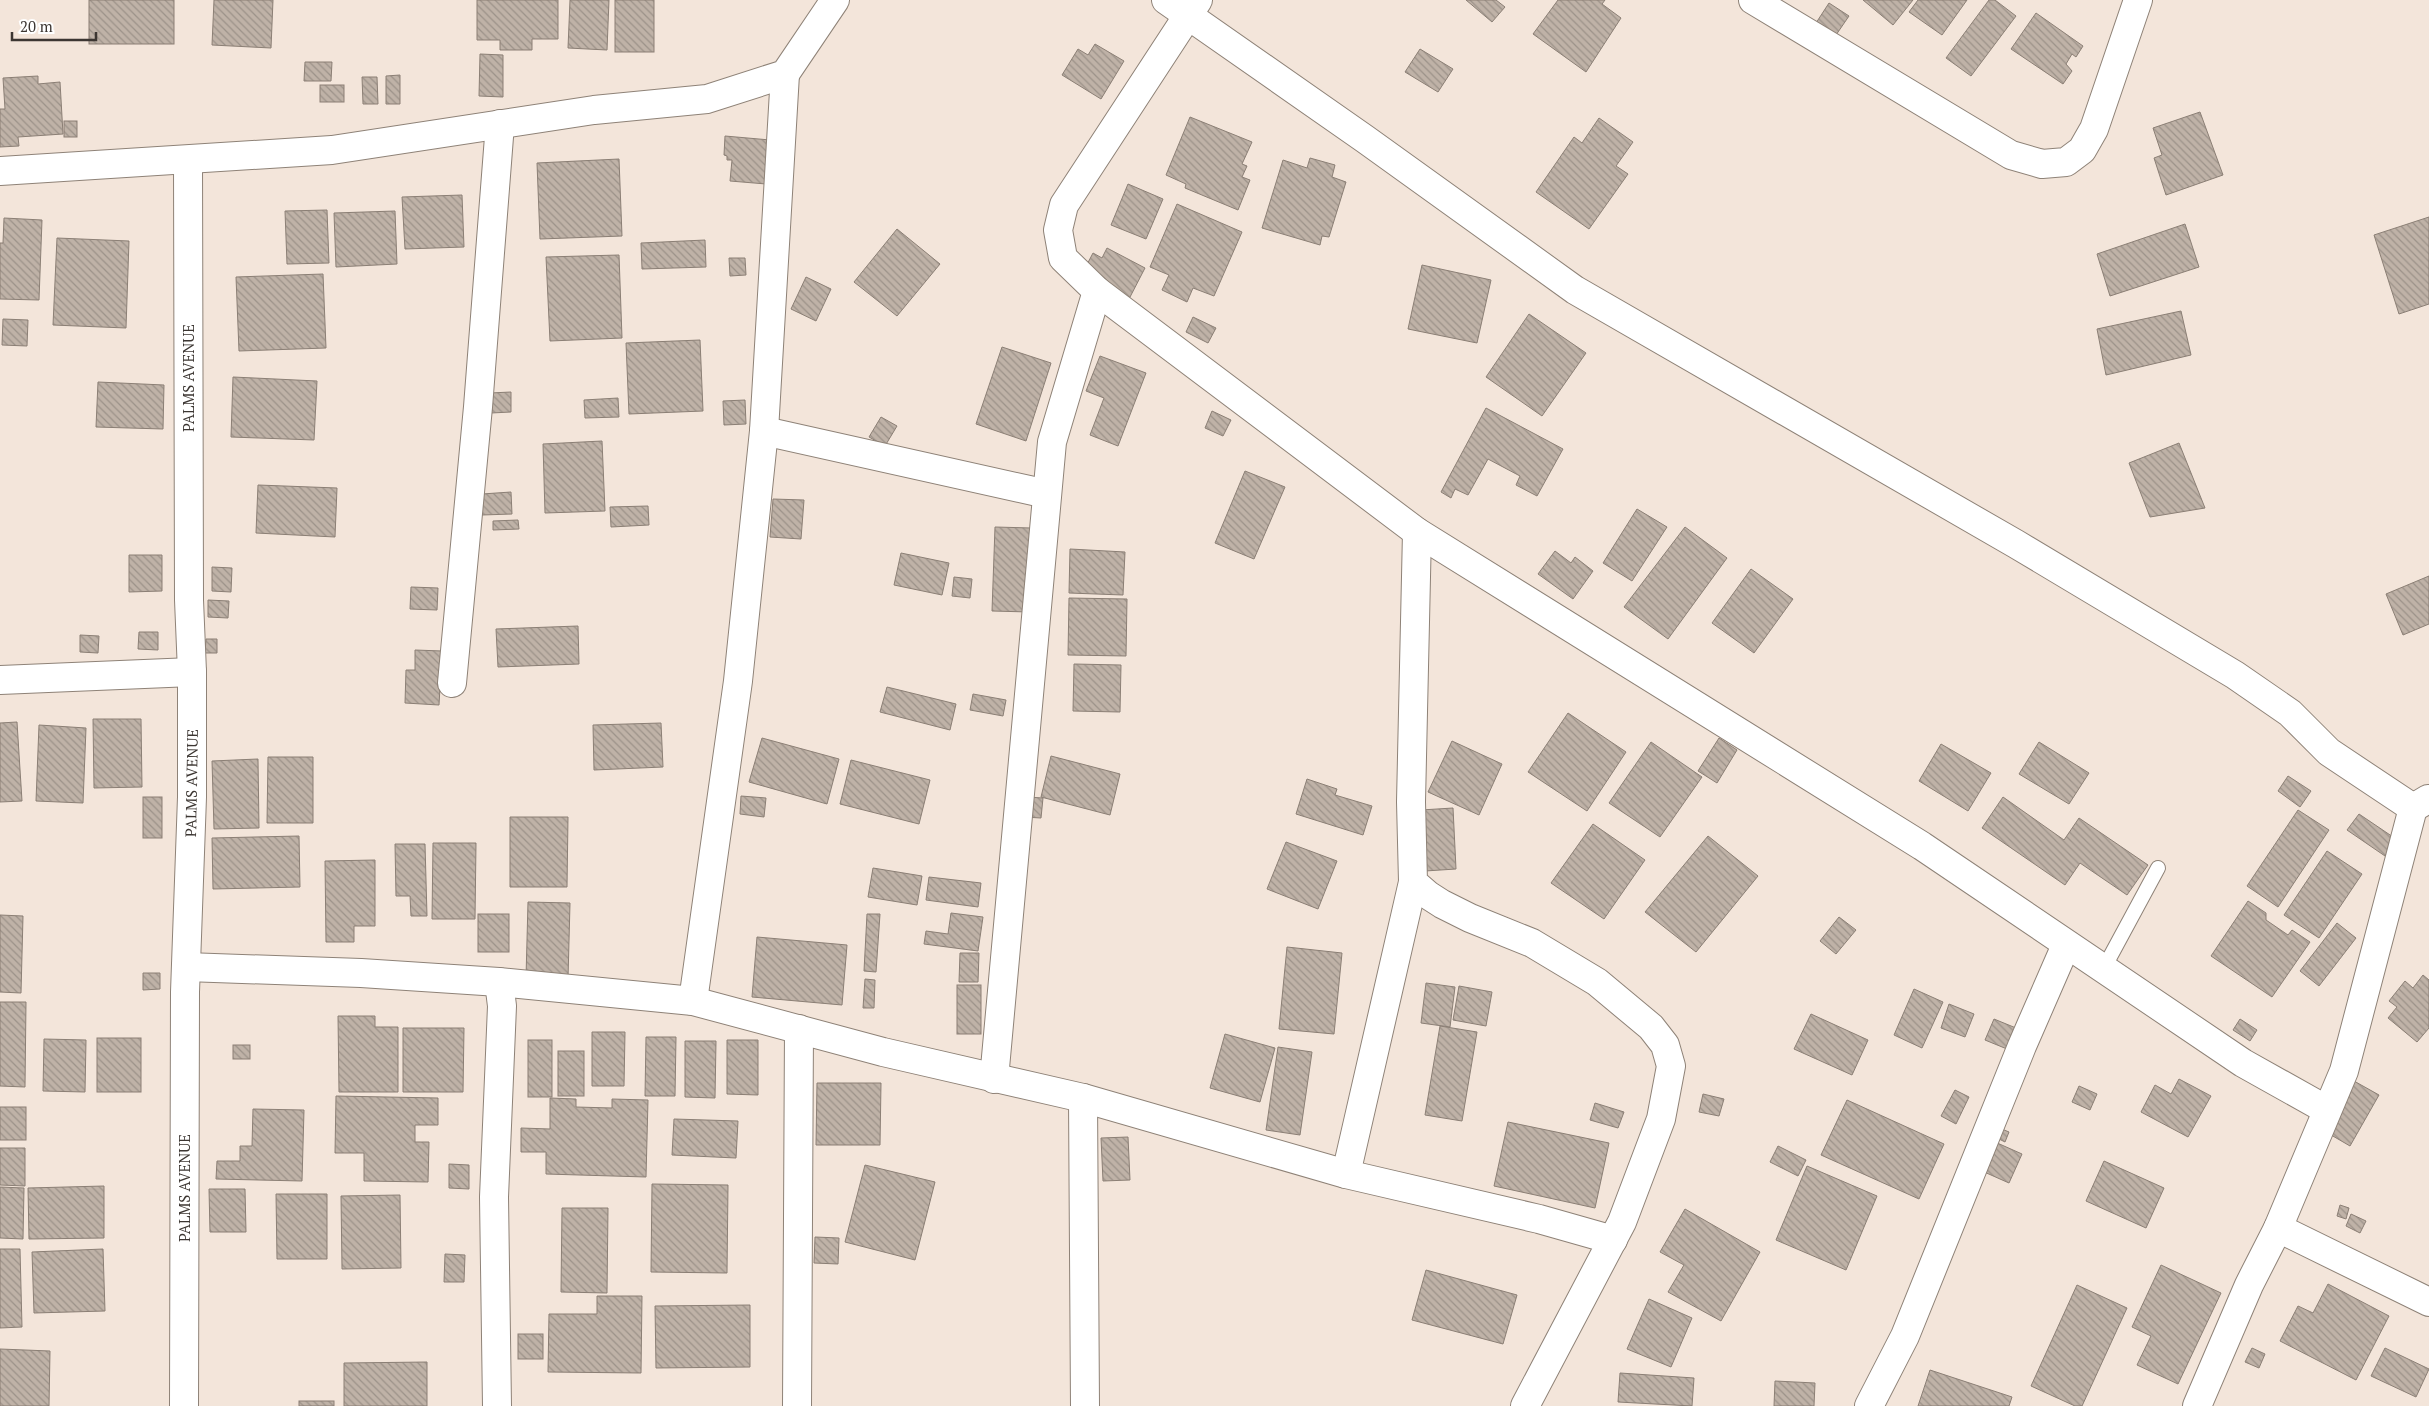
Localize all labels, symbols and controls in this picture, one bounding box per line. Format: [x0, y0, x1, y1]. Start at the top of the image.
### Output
scale bar [12, 10, 96, 42]
text: 20 m [20, 16, 53, 36]
street label: PALMS AVENUE [178, 324, 198, 432]
street label: PALMS AVENUE [180, 729, 202, 837]
street label: PALMS AVENUE [174, 1134, 194, 1242]

